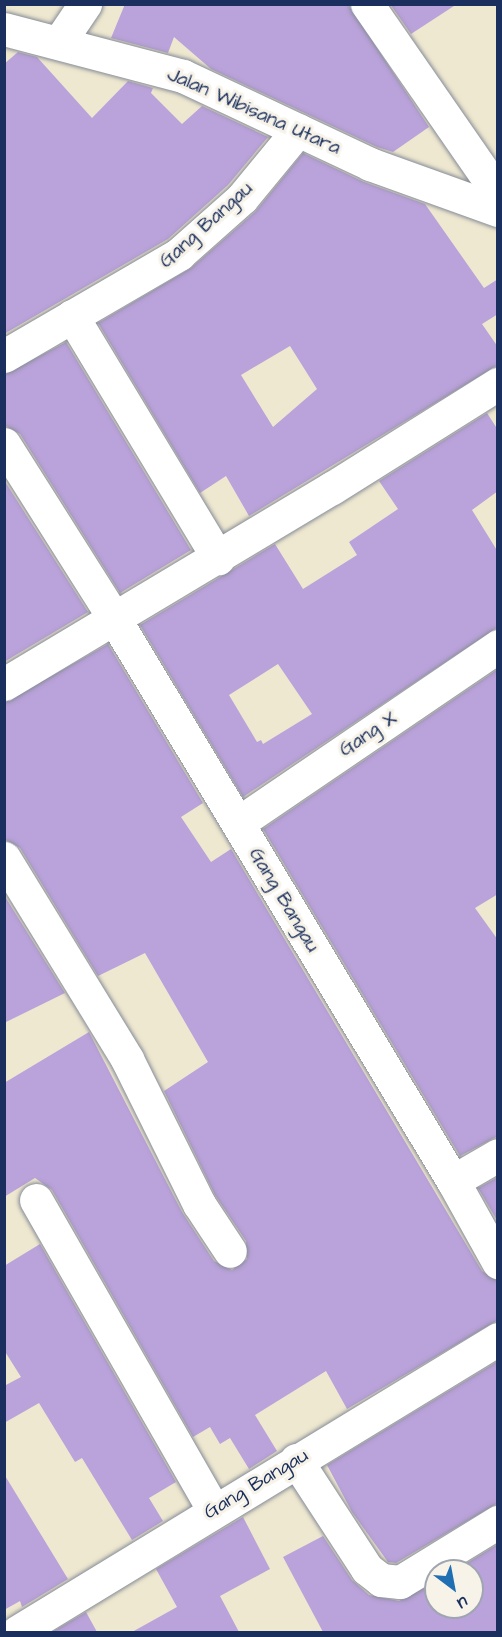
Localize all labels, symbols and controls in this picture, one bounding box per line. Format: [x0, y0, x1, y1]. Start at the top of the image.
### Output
street label: Jalan Wibisana Utara [164, 62, 344, 160]
street label: Gang Bangau [154, 177, 258, 273]
street label: Gang X [335, 706, 401, 762]
street label: Gang Bangau [243, 844, 325, 956]
street label: Gang Bangau [200, 1443, 312, 1525]
north arrow [424, 1559, 484, 1619]
text: U [453, 1591, 472, 1614]

